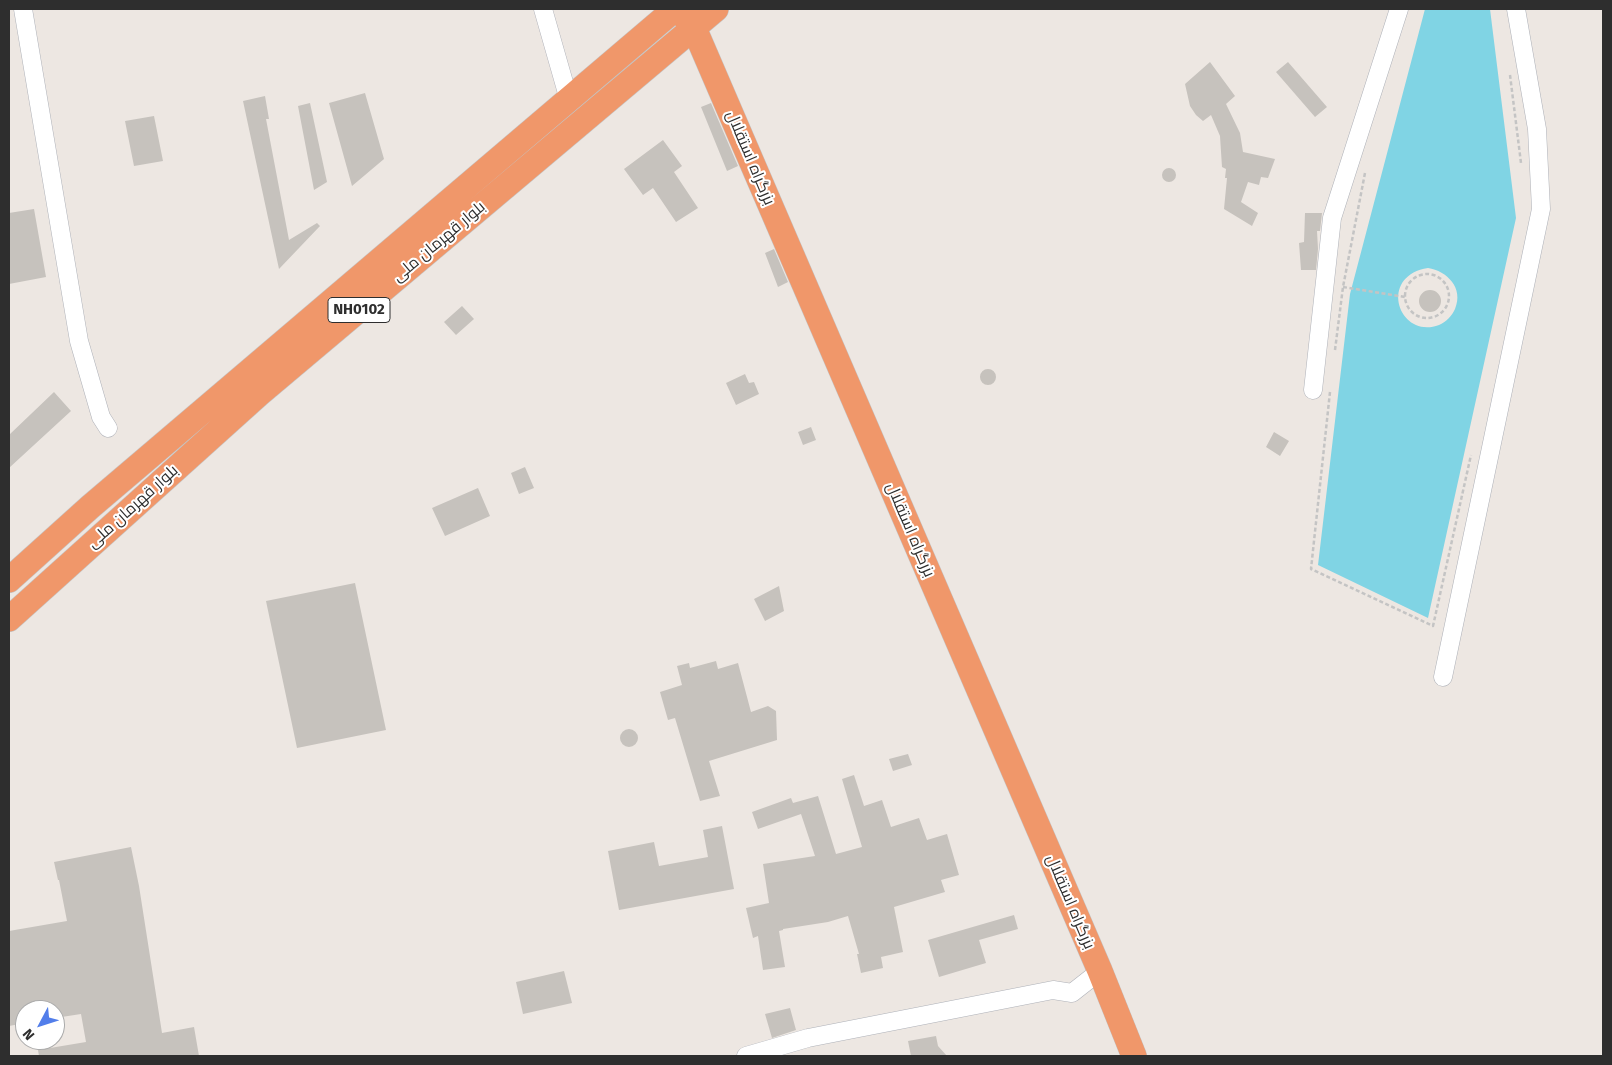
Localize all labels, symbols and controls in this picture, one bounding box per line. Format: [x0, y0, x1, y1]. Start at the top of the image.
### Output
street label: بزرگراه استقلال [722, 108, 778, 208]
street label: بلوار قهرمان ملی [389, 198, 489, 286]
road number: NH0102 [328, 298, 390, 322]
street label: بلوار قهرمان ملی [84, 461, 182, 553]
street label: بزرگراه استقلال [882, 480, 938, 580]
street label: بزرگراه استقلال [1042, 852, 1098, 952]
north arrow [15, 1000, 65, 1050]
text: N [19, 1025, 38, 1043]

